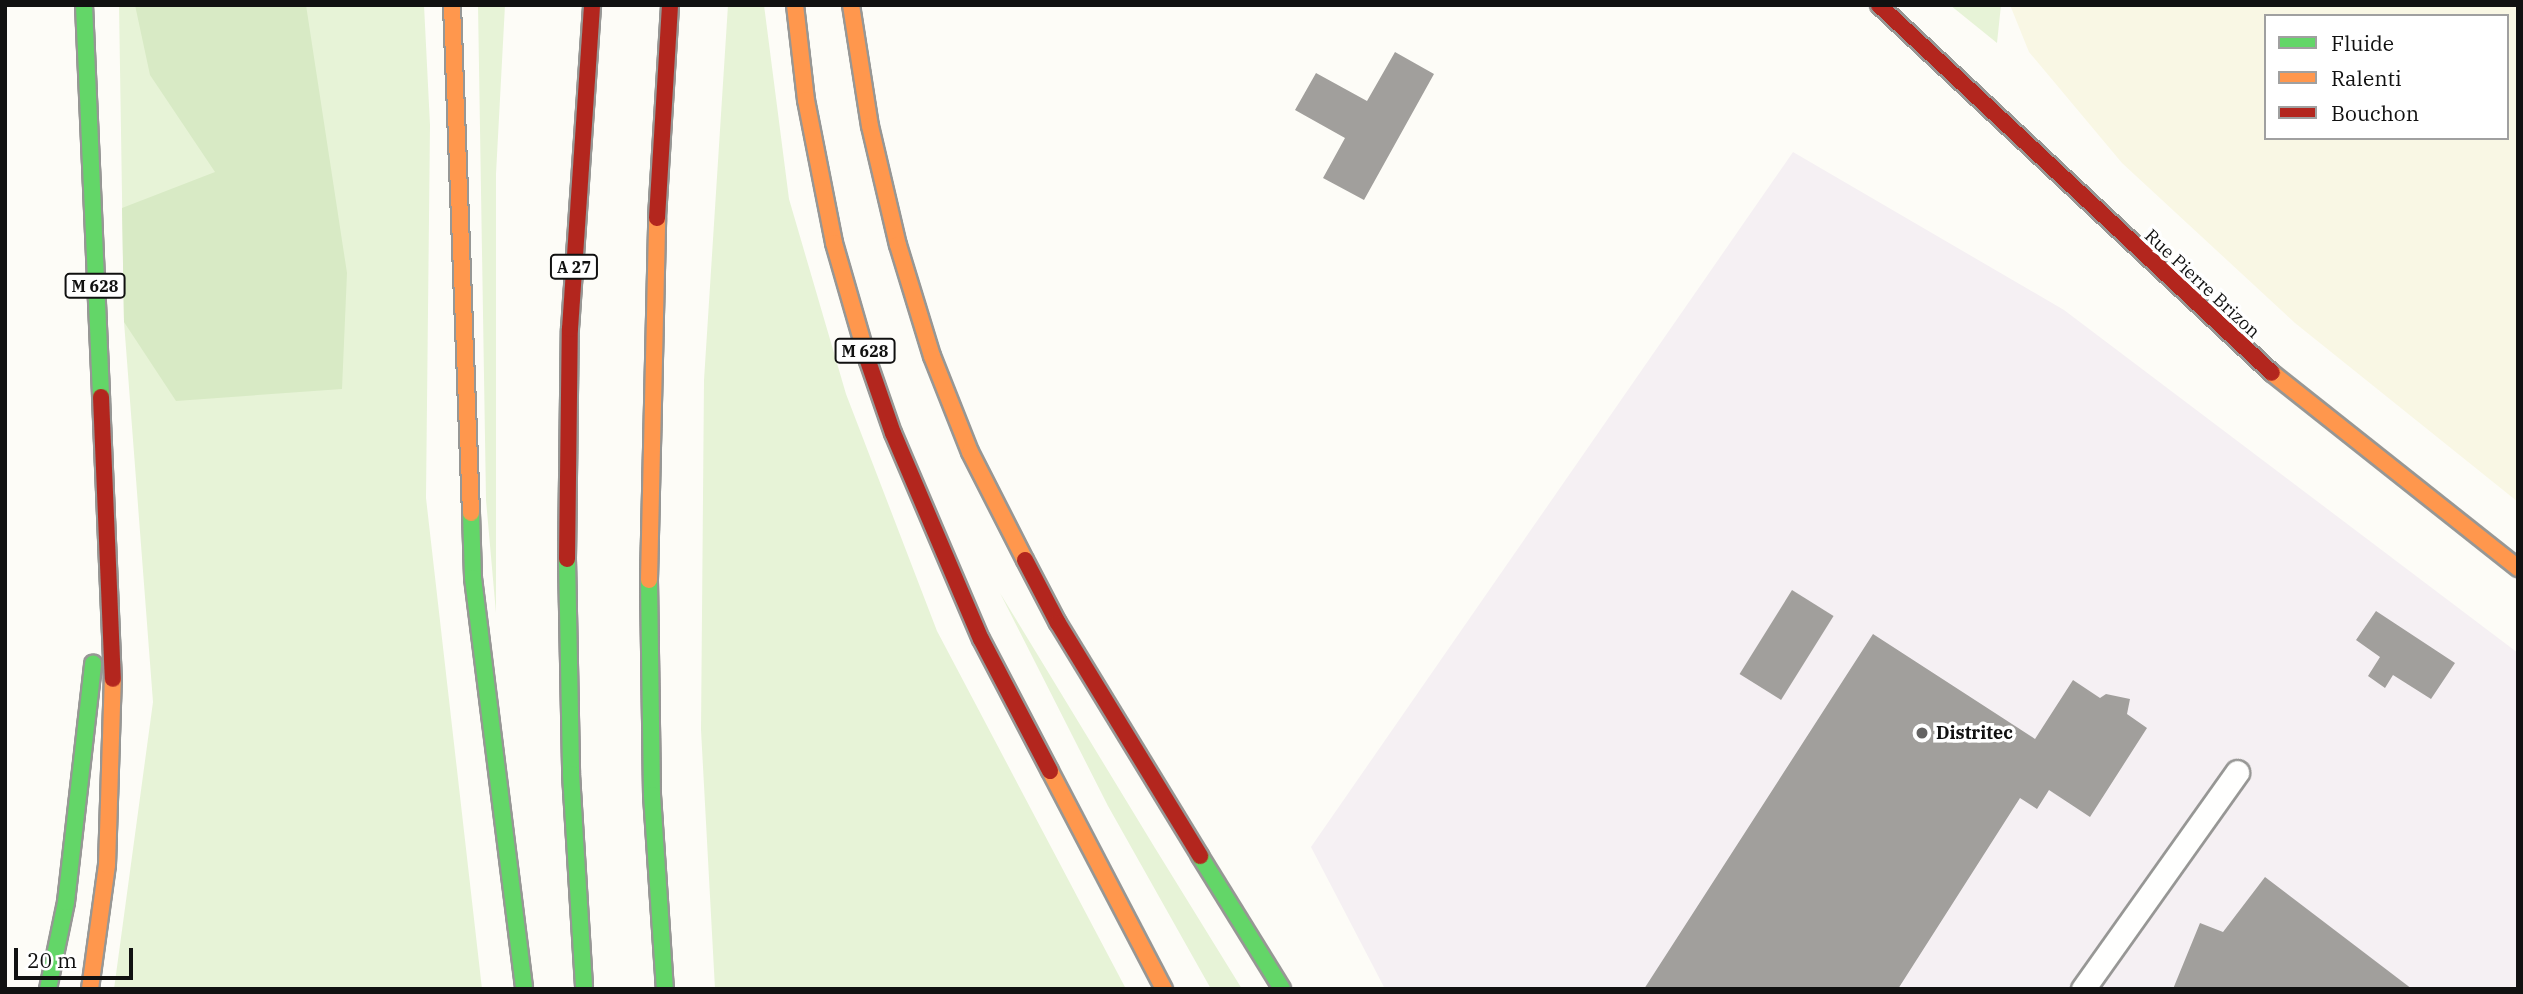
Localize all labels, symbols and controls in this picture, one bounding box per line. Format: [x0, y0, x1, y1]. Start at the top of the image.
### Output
legend [2264, 14, 2509, 140]
text: Fluide [2331, 29, 2394, 57]
text: Ralenti [2331, 64, 2402, 92]
text: Bouchon [2331, 99, 2419, 127]
street label: Rue Pierre Brizon [2140, 225, 2264, 343]
road number: A 27 [550, 255, 598, 280]
road number: M 628 [64, 274, 126, 298]
road number: M 628 [834, 338, 896, 364]
place label: Distritec [1936, 722, 2013, 744]
marker: Distritec [1914, 725, 1930, 741]
scale bar [18, 934, 136, 978]
text: 20 m [27, 946, 77, 974]

